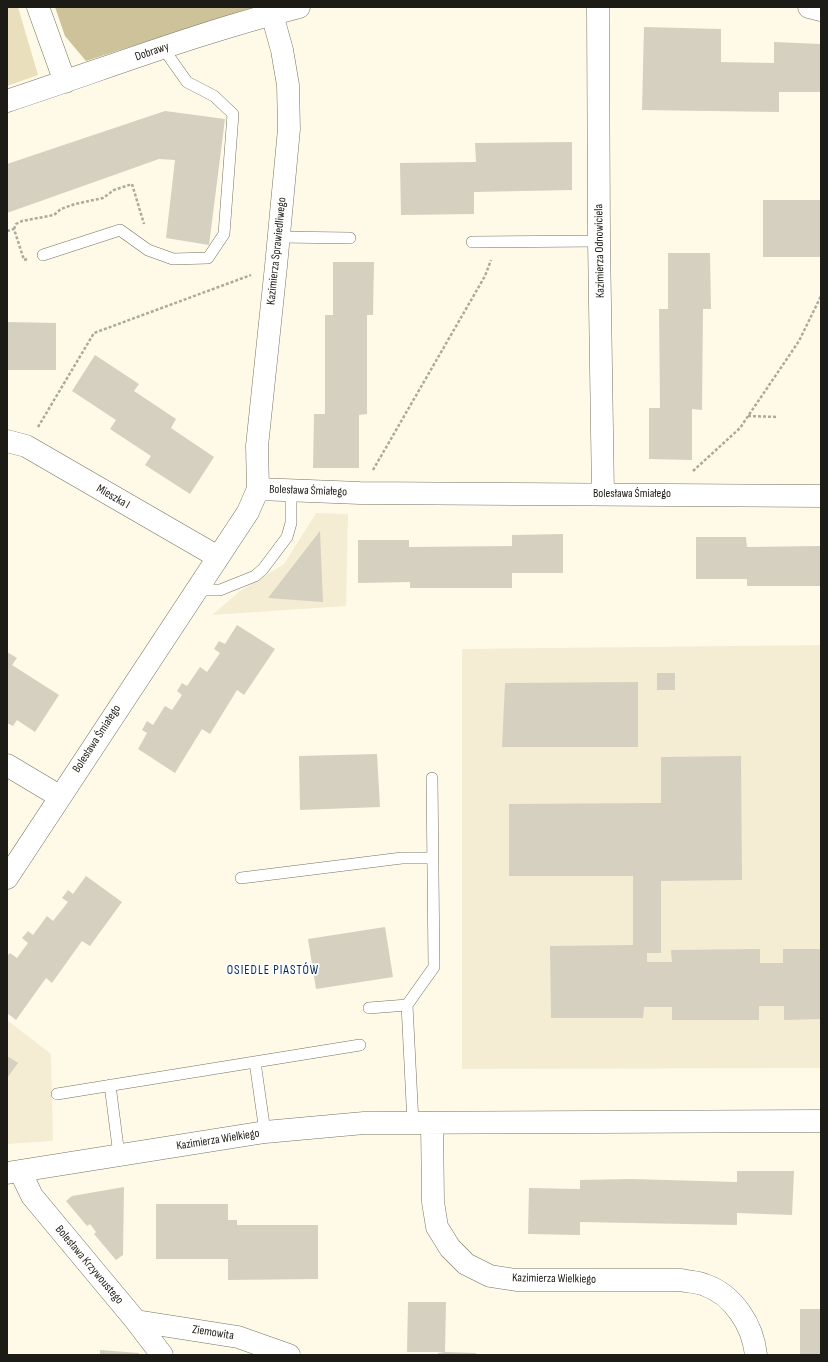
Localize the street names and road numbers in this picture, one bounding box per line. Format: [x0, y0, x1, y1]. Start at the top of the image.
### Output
street label: Dobrawy [133, 39, 171, 65]
street label: Kazimierza Sprawiedliwego [264, 196, 290, 306]
street label: Kazimierza Odnowiciela [592, 204, 608, 298]
street label: Mieszka I [94, 482, 132, 512]
street label: Bolesława Śmiałego [269, 482, 347, 500]
street label: Bolesława Śmiałego [593, 487, 671, 501]
street label: Bolesława Śmiałego [70, 702, 124, 776]
street label: Kazimierza Wielkiego [175, 1126, 261, 1154]
street label: Bolesława Krzywoustego [52, 1223, 126, 1307]
street label: Kazimierza Wielkiego [512, 1271, 596, 1287]
street label: Ziemowita [191, 1323, 235, 1343]

